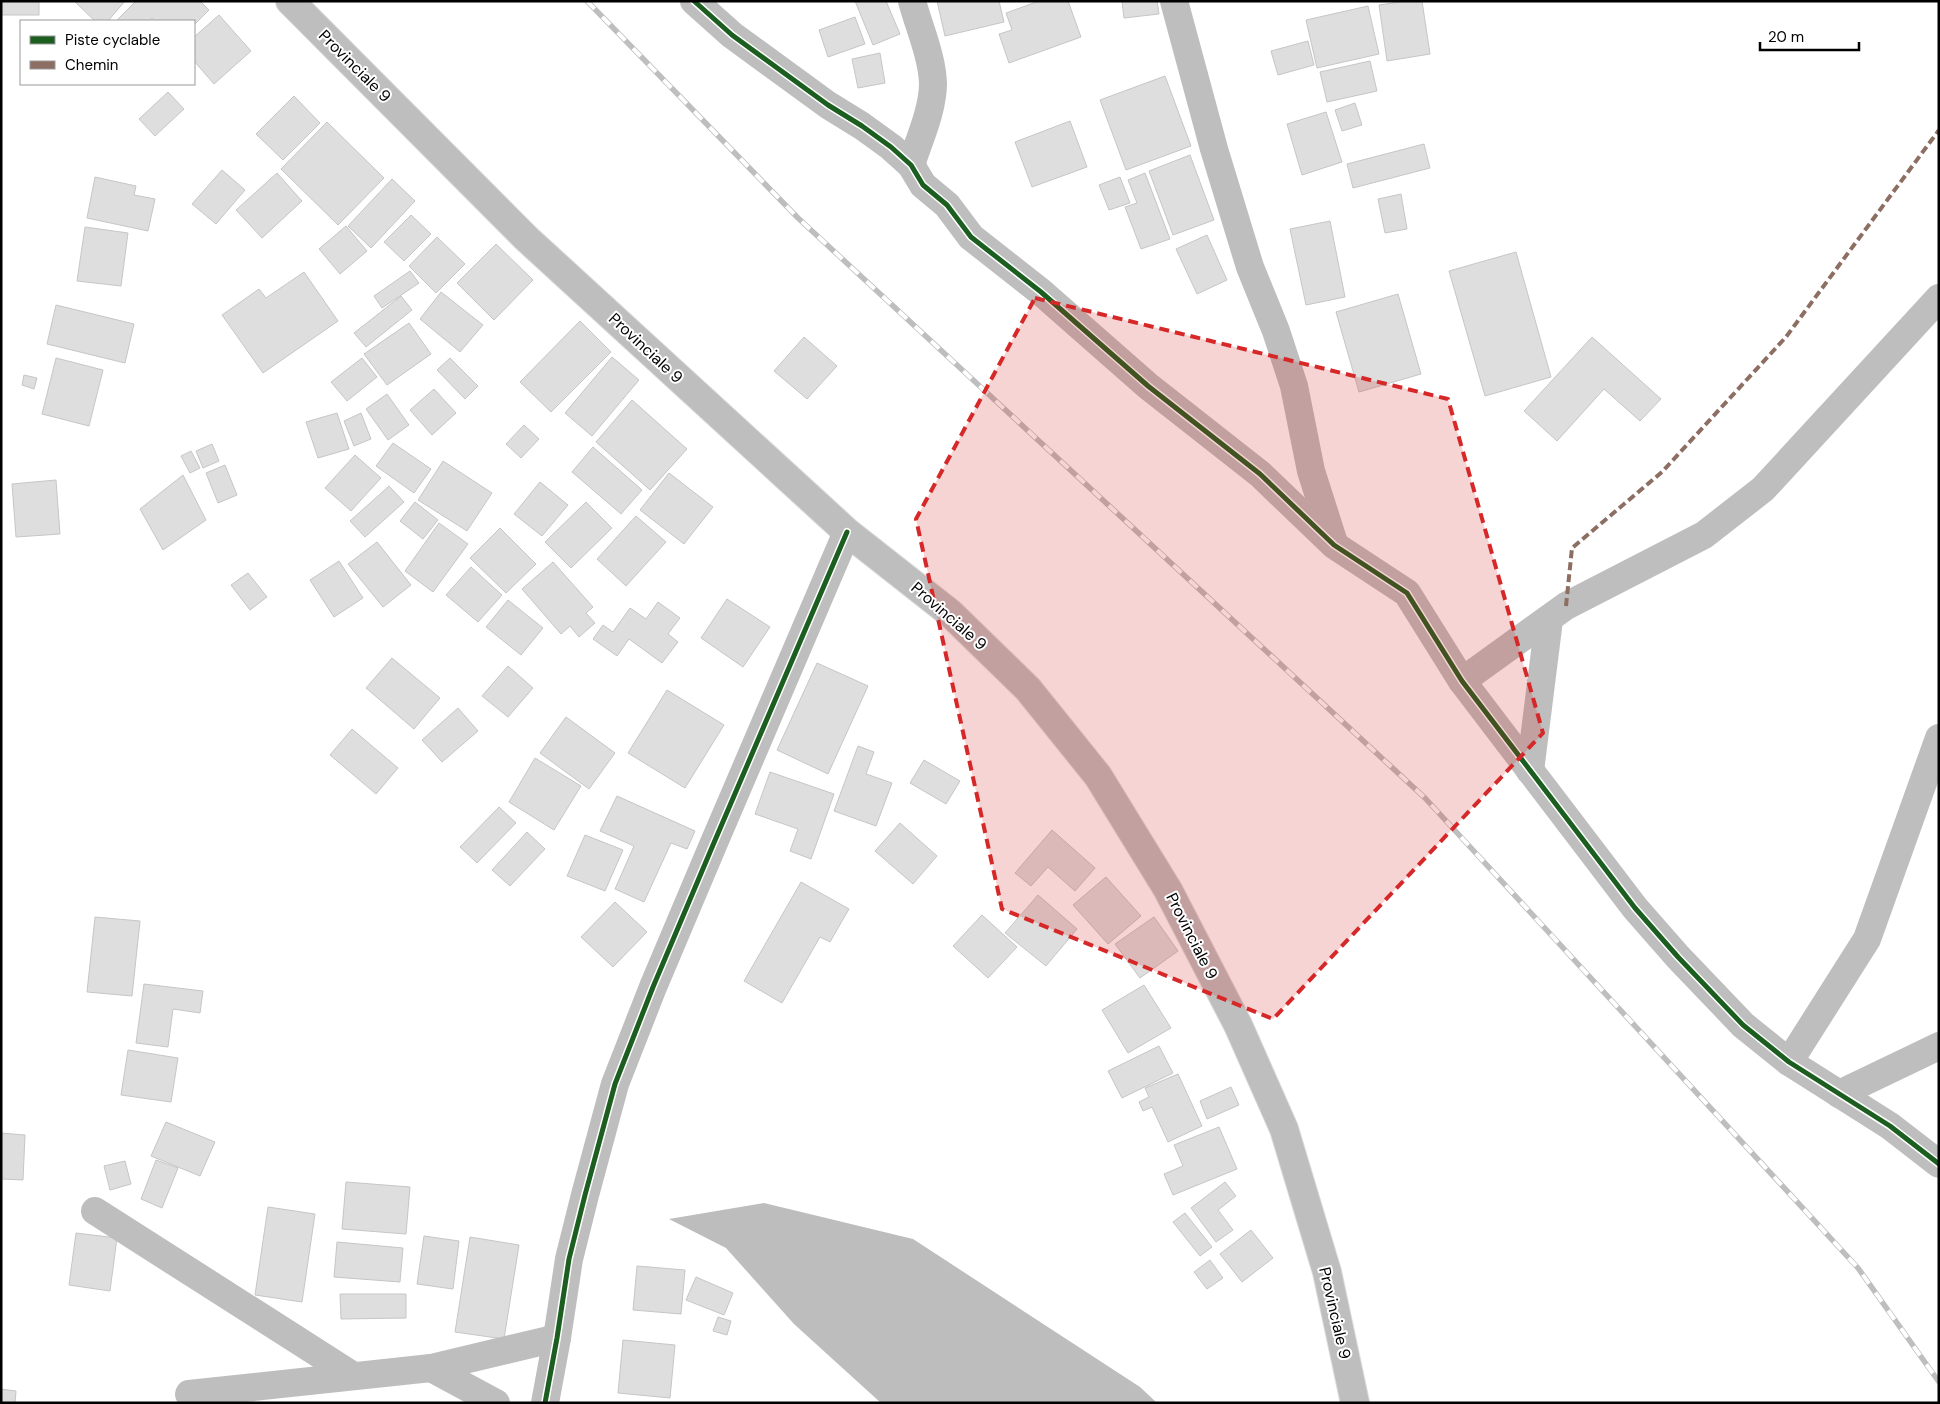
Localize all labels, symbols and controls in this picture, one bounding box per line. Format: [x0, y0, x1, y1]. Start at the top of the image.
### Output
legend [20, 20, 195, 85]
scale bar [1760, 20, 1859, 52]
street label: Provinciale 9 [314, 25, 396, 107]
text: 20 m [1768, 27, 1804, 47]
text: Piste cyclable [65, 30, 160, 50]
text: Chemin [65, 55, 118, 75]
street label: Provinciale 9 [604, 308, 688, 388]
street label: Provinciale 9 [907, 577, 991, 655]
street label: Provinciale 9 [1161, 889, 1223, 983]
street label: Provinciale 9 [1314, 1265, 1356, 1361]

